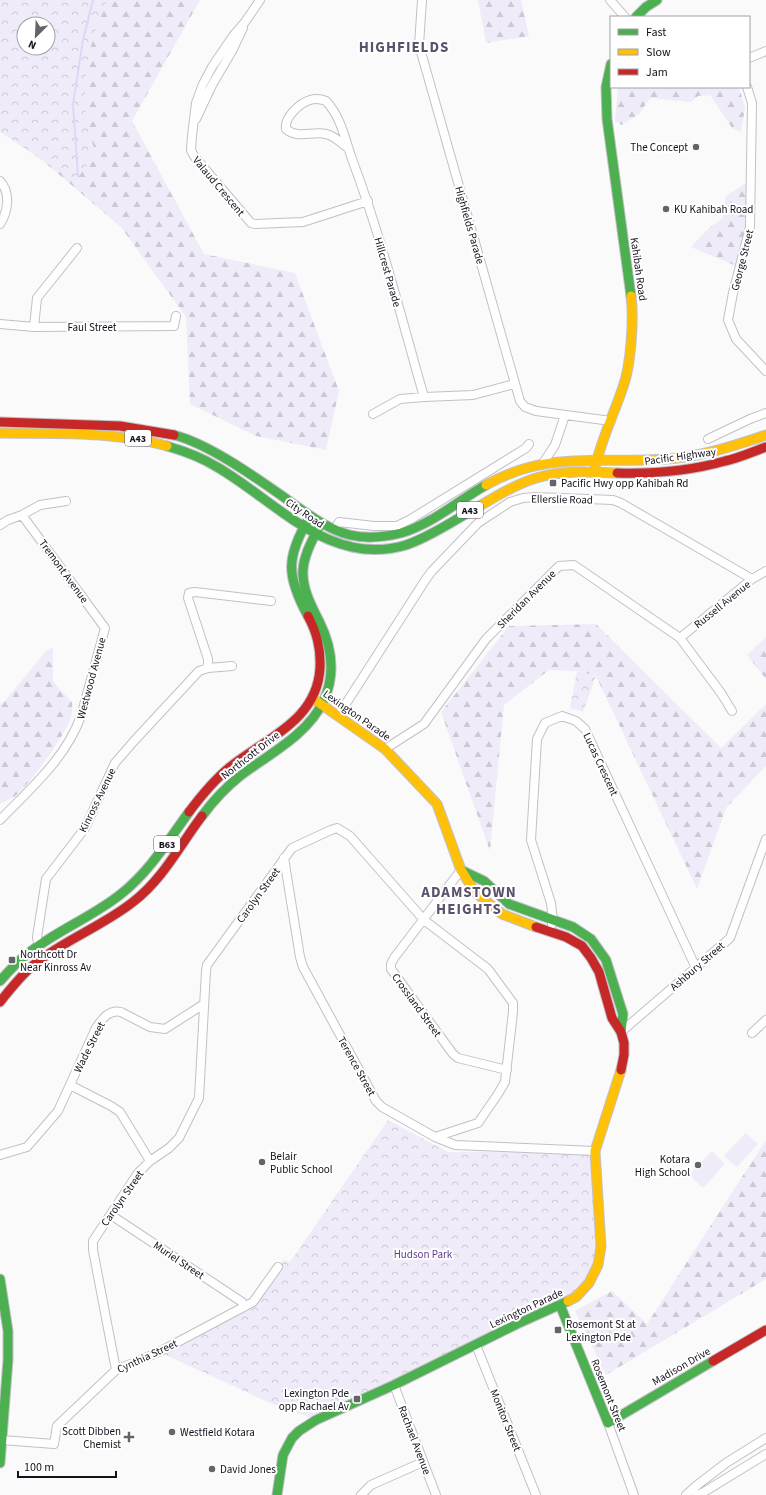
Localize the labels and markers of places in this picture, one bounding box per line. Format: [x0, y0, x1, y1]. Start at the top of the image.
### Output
place label: The Concept [630, 140, 688, 155]
marker: The Concept [691, 142, 701, 152]
place label: KU Kahibah Road [674, 202, 753, 217]
marker: KU Kahibah Road [661, 204, 671, 214]
place label: Pacific Hwy opp Kahibah Rd [561, 476, 688, 491]
marker: Pacific Hwy opp Kahibah Rd [548, 478, 558, 488]
place label: Northcott Dr Near Kinross Av [20, 947, 91, 975]
marker: Northcott Dr Near Kinross Av [7, 955, 17, 965]
place label: Belair Public School [270, 1149, 333, 1177]
place label: Kotara High School [635, 1152, 690, 1180]
marker: Belair Public School [257, 1157, 267, 1167]
marker: Kotara High School [693, 1160, 703, 1170]
place label: Rosemont St at Lexington Pde [566, 1317, 636, 1345]
marker: Rosemont St at Lexington Pde [553, 1325, 563, 1335]
place label: Lexington Pde opp Rachael Av [279, 1386, 350, 1414]
marker: Lexington Pde opp Rachael Av [352, 1394, 362, 1404]
place label: Scott Dibben Chemist [62, 1424, 121, 1452]
place label: Westfield Kotara [180, 1425, 255, 1440]
marker: Westfield Kotara [167, 1427, 177, 1437]
marker: Scott Dibben Chemist [124, 1432, 134, 1442]
place label: David Jones [220, 1462, 276, 1477]
marker: David Jones [207, 1464, 217, 1474]

